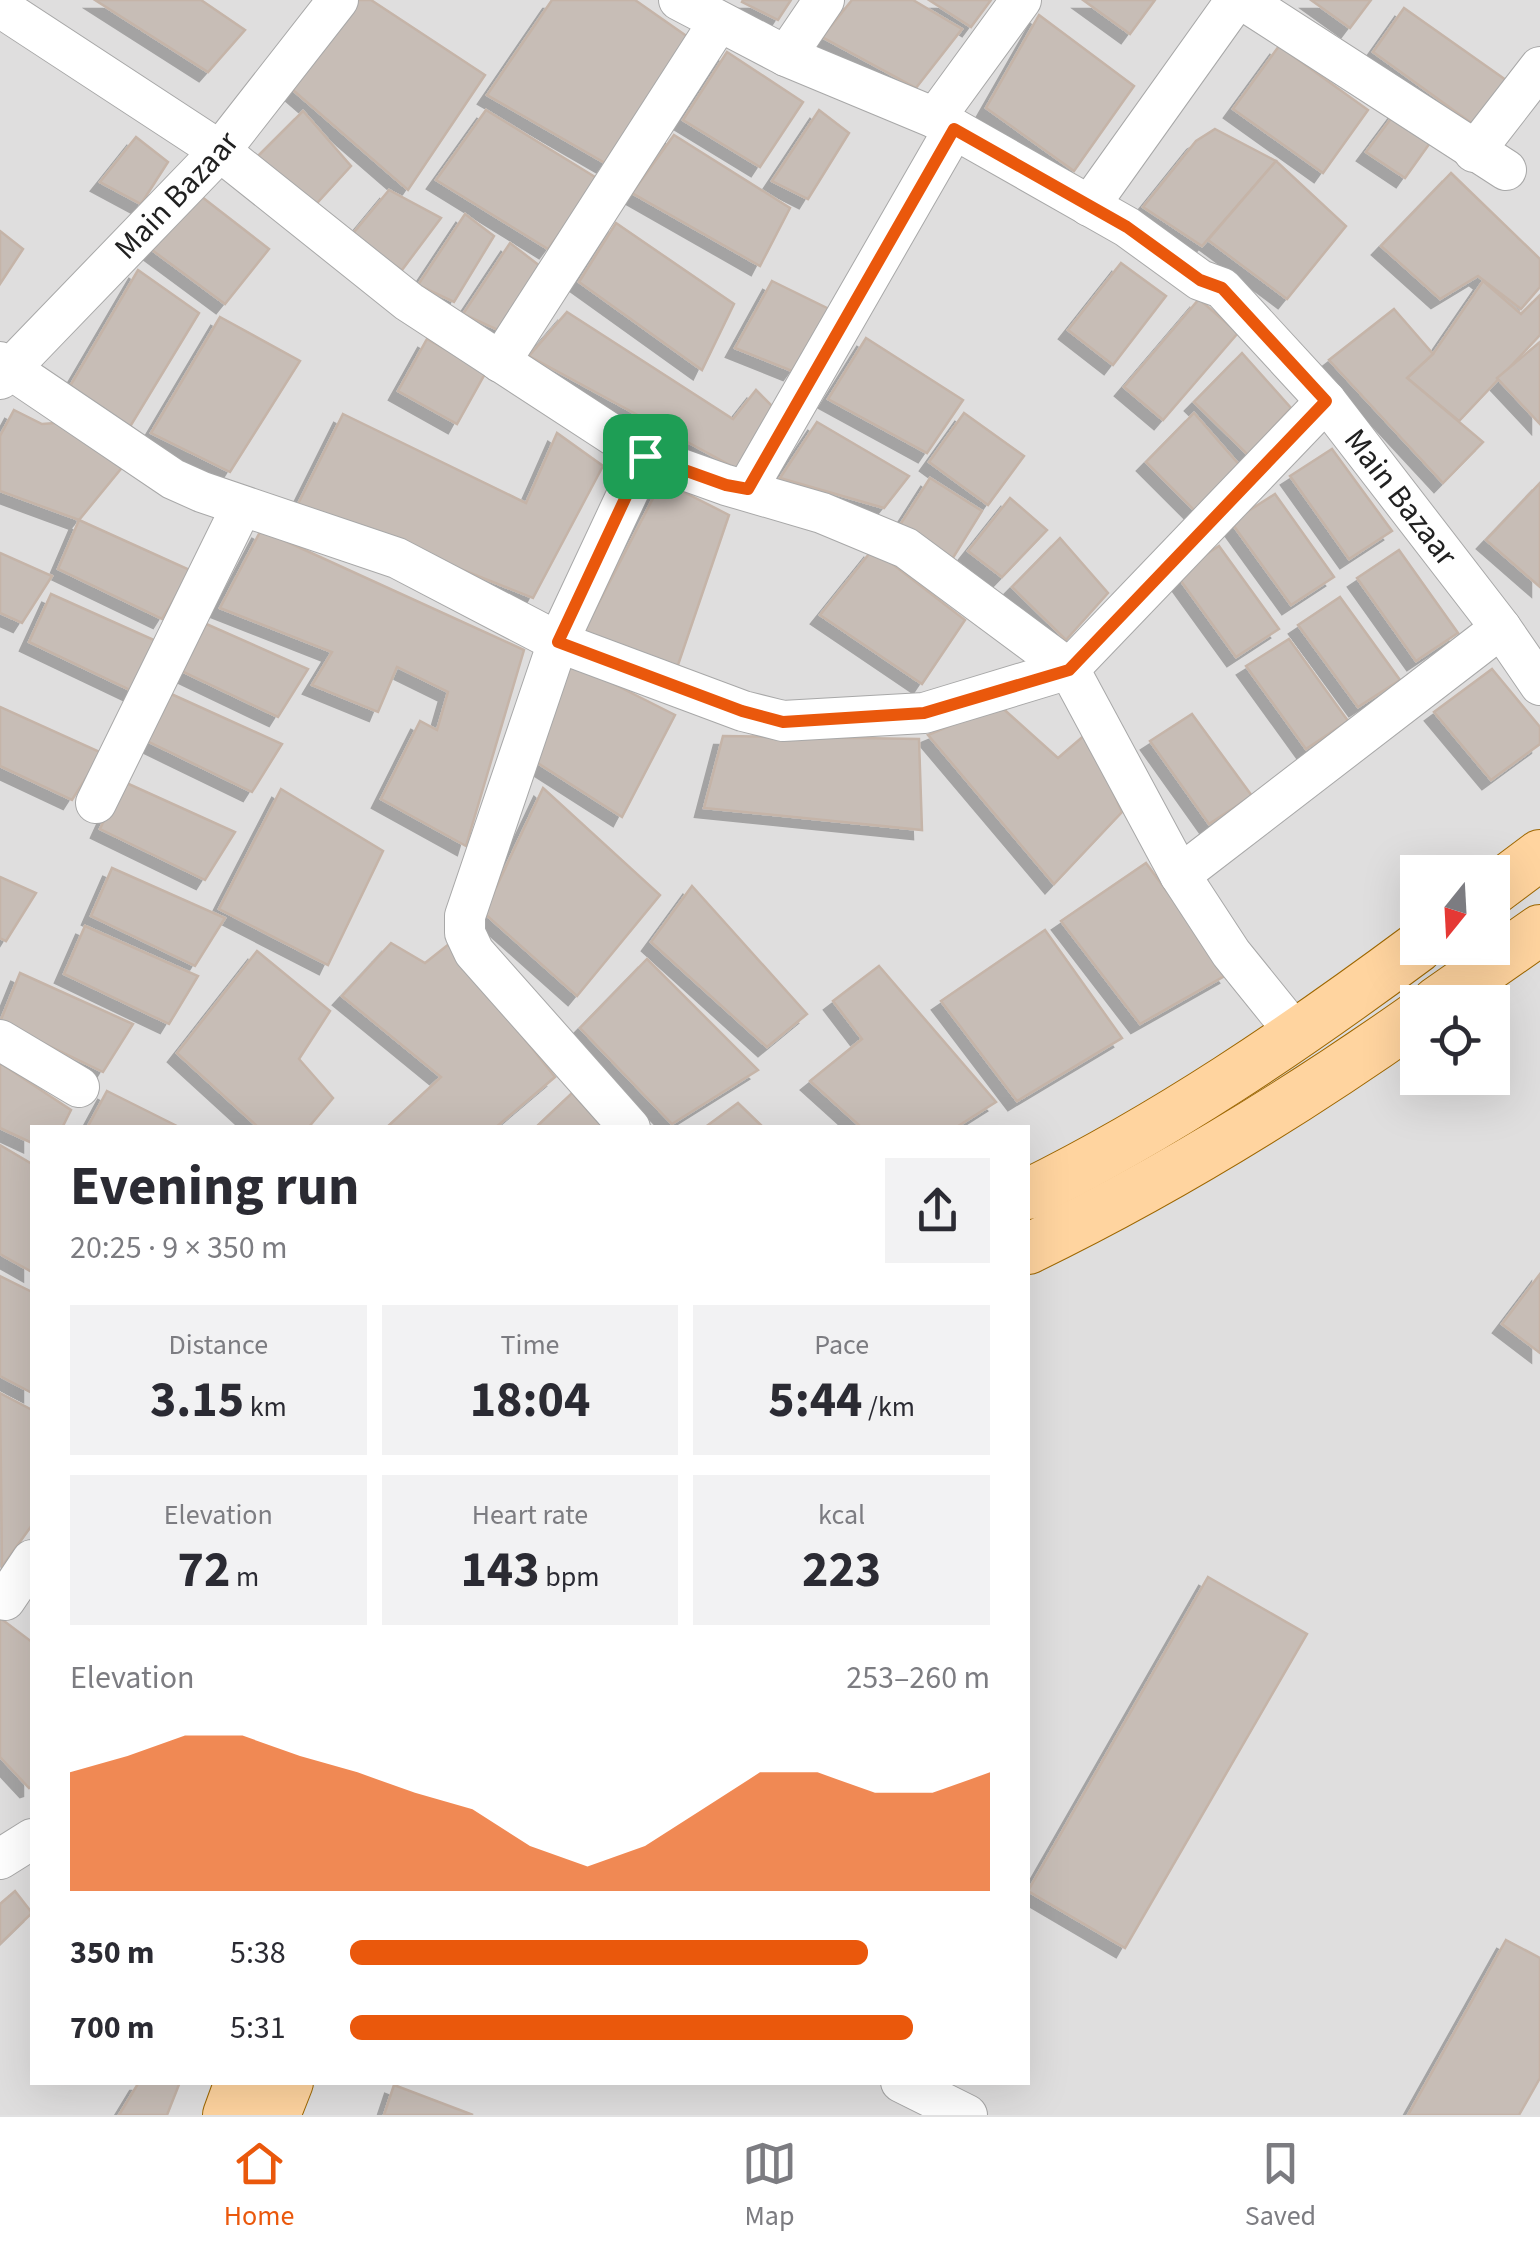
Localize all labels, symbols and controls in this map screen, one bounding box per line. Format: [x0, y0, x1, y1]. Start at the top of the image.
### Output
street label: Main Bazaar [104, 121, 251, 270]
pin [603, 414, 688, 499]
street label: Main Bazaar [1333, 419, 1469, 577]
icon: arrive [618, 429, 673, 484]
north arrow [1400, 855, 1510, 965]
map controls [1400, 855, 1510, 1095]
button: locate [1400, 985, 1510, 1095]
text: Evening run [70, 1148, 359, 1226]
button: share [885, 1158, 990, 1263]
text: 20:25 · 9 × 350 m [70, 1225, 288, 1271]
text: Distance [169, 1325, 268, 1365]
text: Time [500, 1325, 559, 1365]
text: Pace [814, 1325, 869, 1365]
text: 3.15 [150, 1365, 244, 1436]
text: 18:04 [470, 1365, 590, 1436]
text: 5:44 [768, 1365, 863, 1436]
text: km [244, 1387, 287, 1427]
text: /km [863, 1387, 915, 1427]
text: Elevation [164, 1495, 273, 1535]
text: Heart rate [472, 1495, 588, 1535]
text: kcal [818, 1495, 865, 1535]
text: 72 [178, 1535, 230, 1606]
text: 143 [460, 1535, 540, 1606]
text: 223 [802, 1535, 881, 1606]
text: m [230, 1557, 259, 1597]
text: bpm [540, 1557, 600, 1597]
text: Elevation [70, 1655, 195, 1701]
text: 253–260 m [846, 1655, 990, 1701]
text: 350 m [70, 1930, 155, 1976]
text: 5:38 [230, 1930, 286, 1976]
text: 700 m [70, 2005, 155, 2051]
text: 5:31 [230, 2005, 286, 2051]
tab: Home [224, 2136, 294, 2236]
tab: Map [742, 2136, 797, 2236]
tab: Saved [1245, 2136, 1316, 2236]

